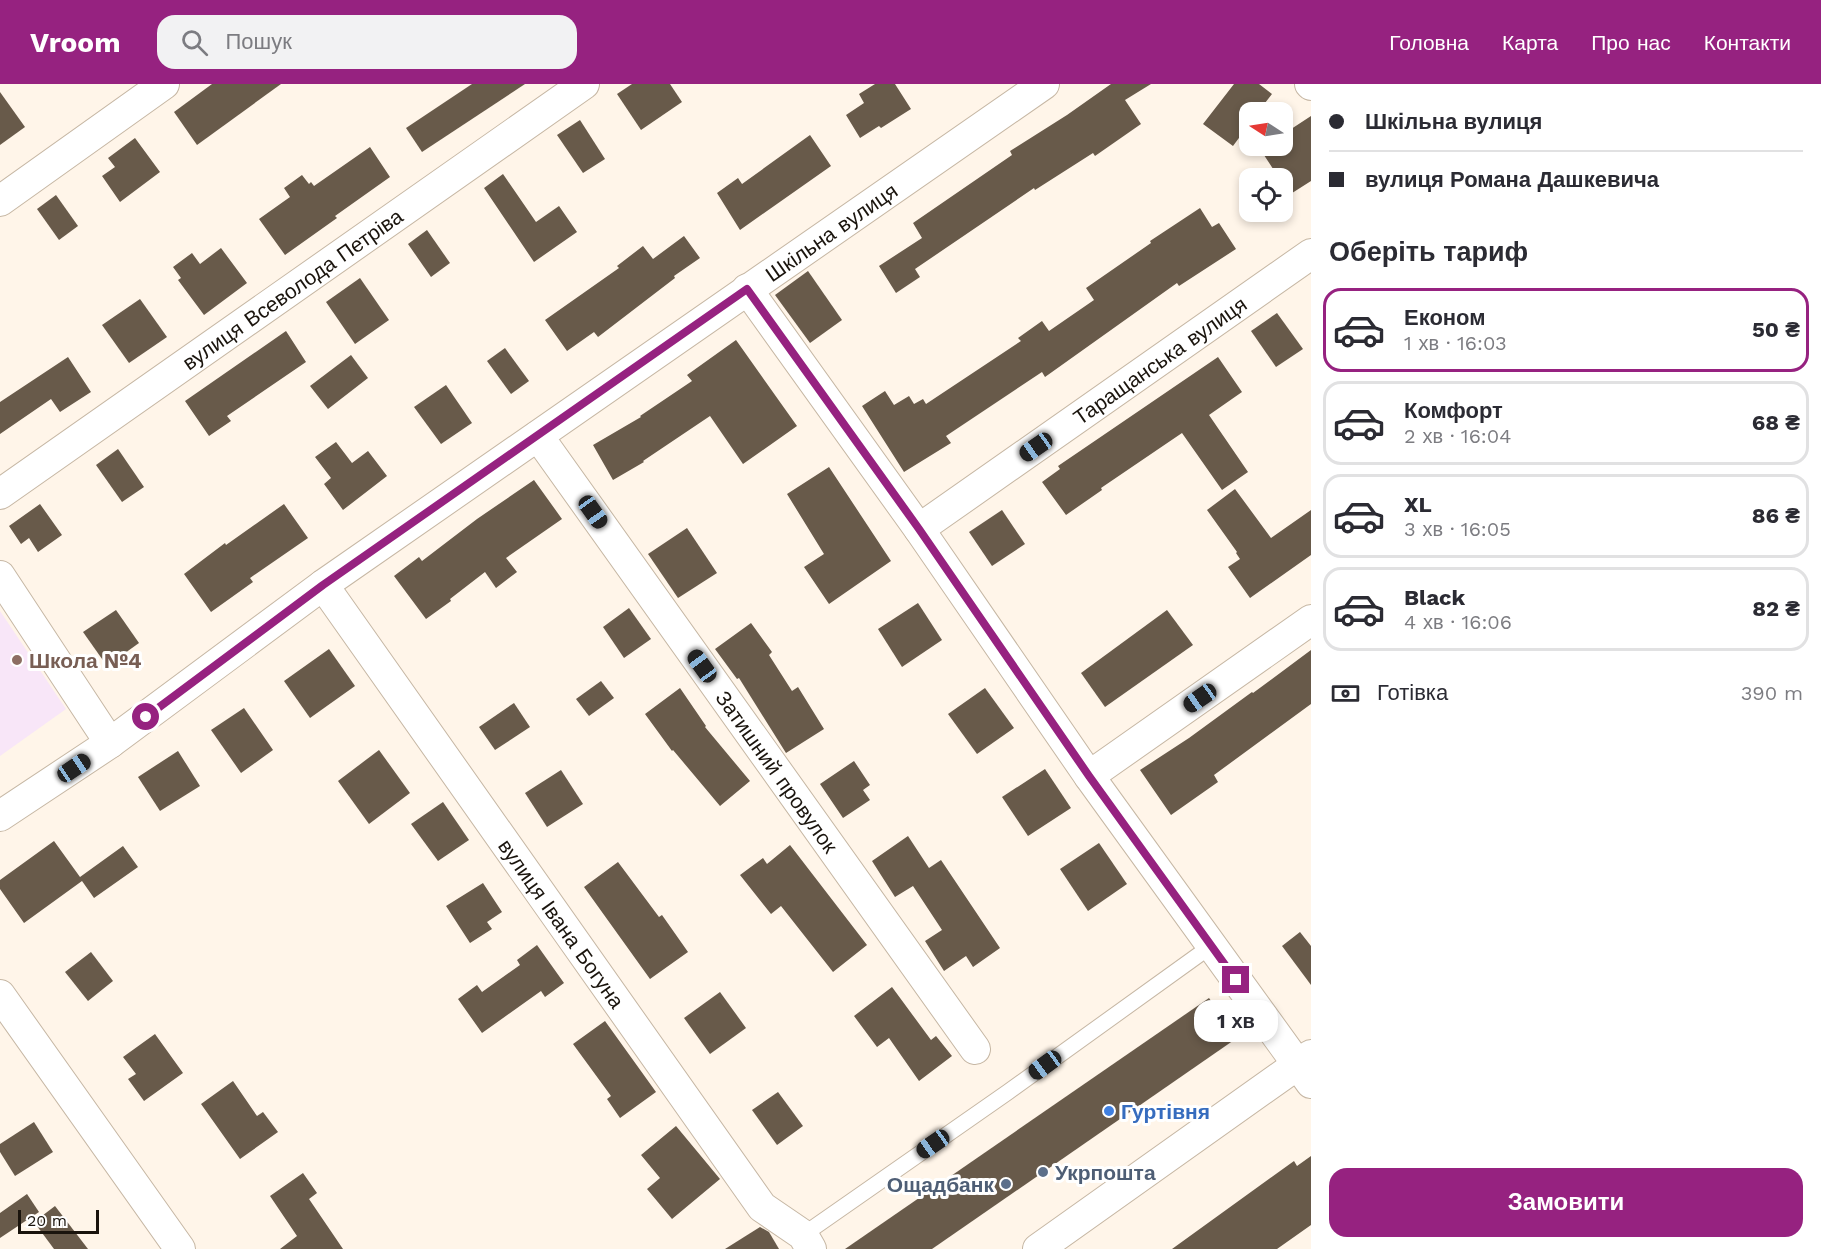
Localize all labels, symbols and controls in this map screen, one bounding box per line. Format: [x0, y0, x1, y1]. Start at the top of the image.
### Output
search box [157, 15, 577, 69]
text: Vroom [30, 26, 121, 59]
icon: search [178, 26, 211, 59]
text: Пошук [226, 29, 292, 54]
text: Головна [1389, 30, 1469, 55]
text: Карта [1502, 30, 1558, 55]
text: Про нас [1591, 30, 1671, 55]
text: Контакти [1704, 30, 1791, 55]
north arrow [1239, 102, 1293, 156]
map controls [1239, 102, 1293, 222]
text: Шкільна вулиця [1365, 109, 1542, 134]
text: вулиця Романа Дашкевича [1365, 167, 1659, 192]
button: locate [1239, 168, 1293, 222]
street label: Шкільна вулиця [760, 177, 902, 286]
street label: вулиця Всеволода Петріва [177, 203, 407, 375]
text: Оберіть тариф [1329, 236, 1528, 268]
street label: Таращанська вулиця [1068, 291, 1251, 429]
icon: car [1332, 303, 1386, 357]
text: Економ [1404, 305, 1486, 330]
text: 50 ₴ [1752, 317, 1800, 342]
text: 1 хв · 16:03 [1404, 331, 1507, 355]
icon: car [1332, 396, 1386, 450]
text: Комфорт [1404, 398, 1503, 423]
text: 68 ₴ [1752, 410, 1800, 435]
text: 2 хв · 16:04 [1404, 424, 1511, 448]
car [1016, 429, 1056, 465]
icon: car [1332, 489, 1386, 543]
car [575, 492, 611, 532]
text: XL [1404, 492, 1432, 517]
text: 86 ₴ [1752, 503, 1800, 528]
text: 3 хв · 16:05 [1404, 517, 1511, 541]
icon: car [1332, 582, 1386, 636]
text: Black [1404, 585, 1465, 610]
text: 82 ₴ [1752, 596, 1800, 621]
text: 4 хв · 16:06 [1404, 610, 1512, 634]
car [684, 646, 720, 686]
place label: Школа №4 [29, 648, 142, 673]
marker: Школа №4 [10, 653, 24, 667]
icon: cash [1329, 677, 1362, 710]
car [1180, 680, 1220, 716]
text: Готівка [1377, 680, 1448, 705]
text: 390 m [1741, 681, 1803, 705]
street label: Затишний провулок [711, 686, 844, 858]
route start [132, 703, 159, 730]
car [54, 750, 94, 786]
street label: вулиця Івана Богуна [494, 834, 630, 1013]
route end [1222, 966, 1249, 993]
callout: 1 хв [1194, 1001, 1278, 1043]
text: 1 хв [1217, 1009, 1255, 1033]
car [1025, 1047, 1065, 1083]
place label: Гуртівня [1121, 1099, 1210, 1124]
marker: Гуртівня [1102, 1104, 1116, 1118]
car [913, 1126, 953, 1162]
place label: Укрпошта [1055, 1160, 1156, 1185]
marker: Укрпошта [1036, 1165, 1050, 1179]
button: Замовити [1329, 1168, 1803, 1237]
place label: Ощадбанк [887, 1172, 994, 1197]
marker: Ощадбанк [999, 1177, 1013, 1191]
scale bar [18, 1207, 99, 1234]
text: 20 m [27, 1211, 67, 1230]

